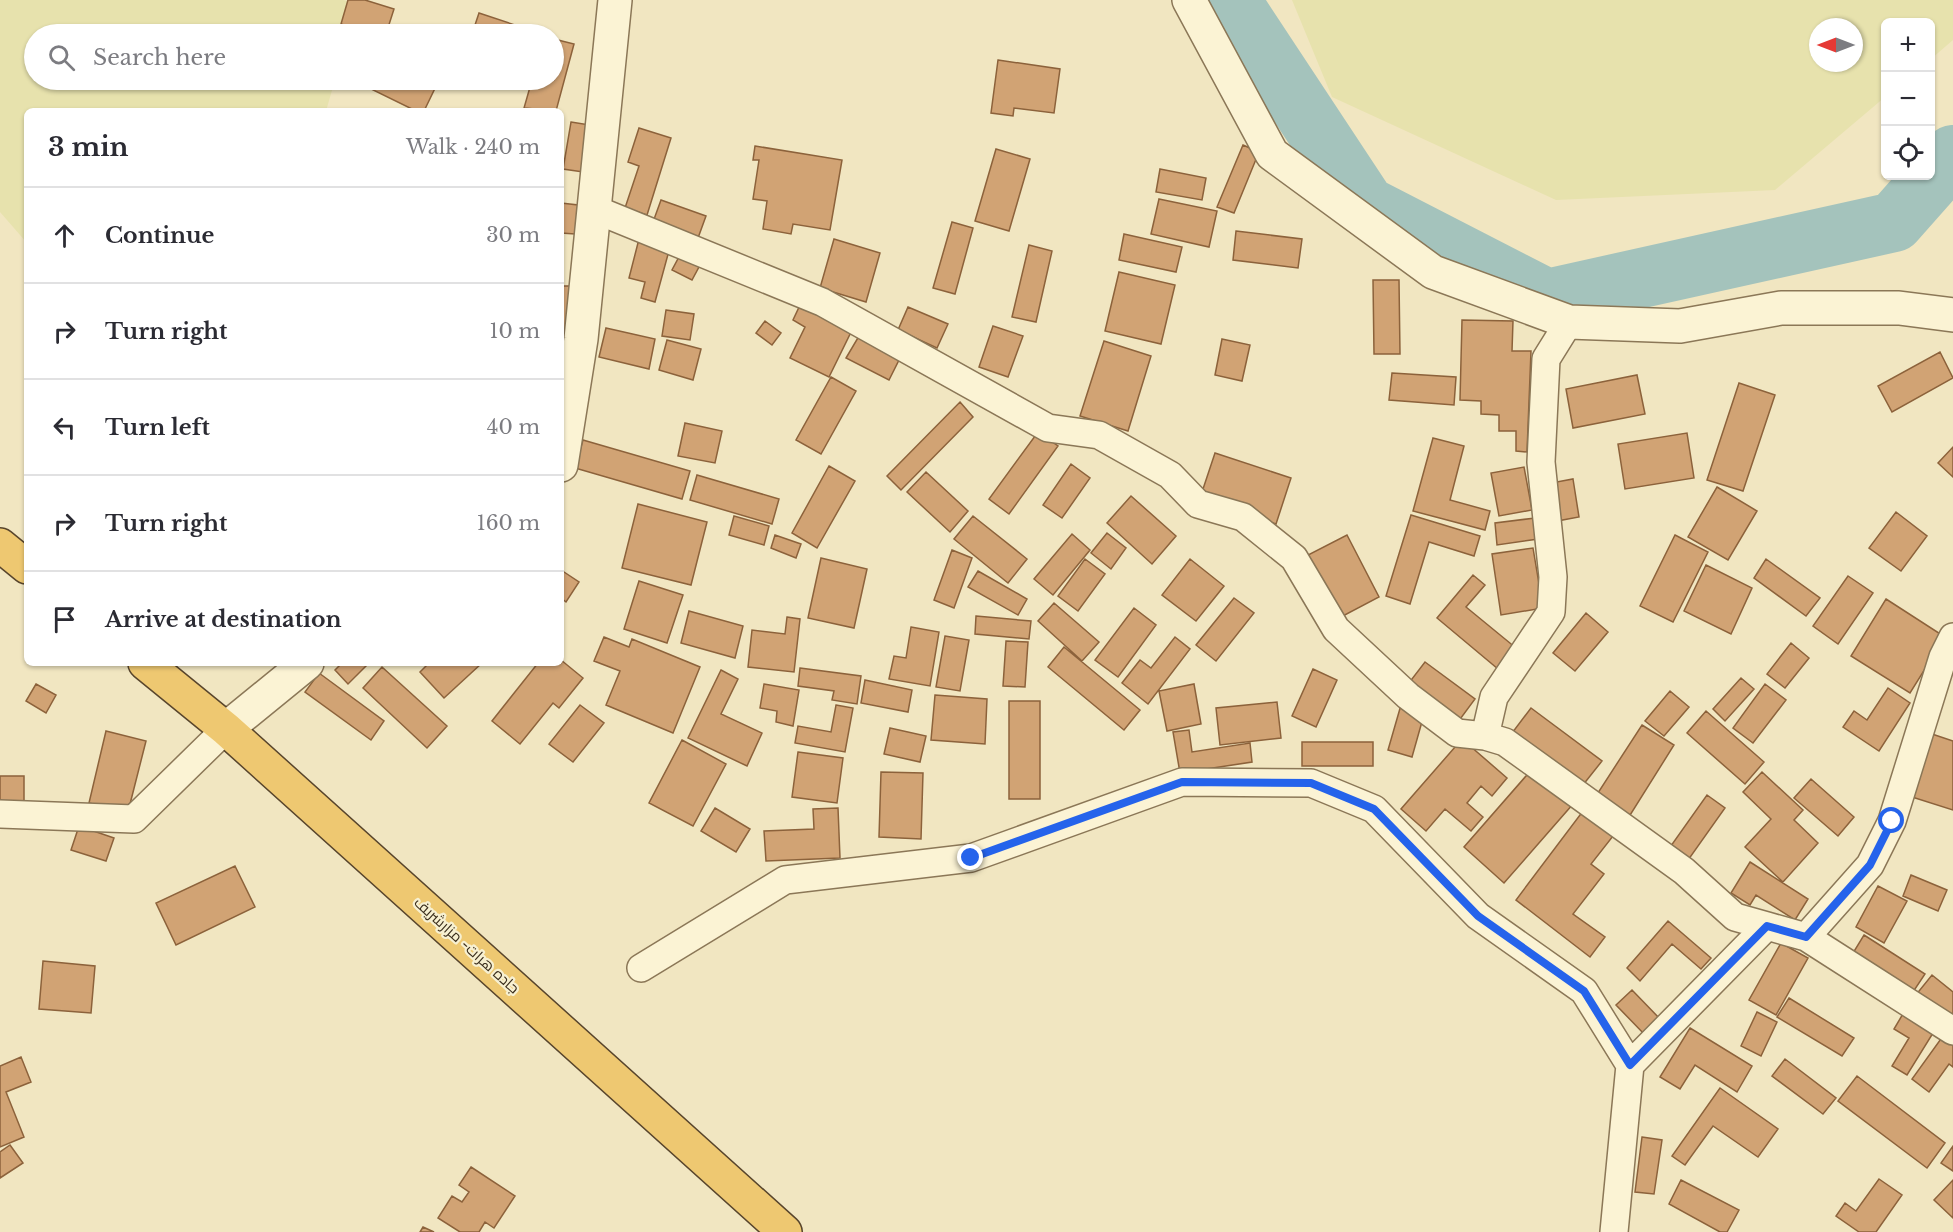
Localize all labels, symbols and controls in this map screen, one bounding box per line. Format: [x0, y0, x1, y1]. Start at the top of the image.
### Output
north arrow [1809, 18, 1863, 72]
map controls [1881, 18, 1935, 180]
button: + [1881, 18, 1935, 72]
search box [24, 24, 564, 90]
icon: search [45, 41, 78, 74]
text: Search here [93, 44, 226, 71]
button: − [1881, 72, 1935, 126]
button: locate [1881, 126, 1935, 180]
text: 3 min [48, 131, 129, 163]
text: Walk · 240 m [406, 135, 540, 159]
icon: ahead [48, 219, 81, 252]
text: Continue [105, 222, 214, 249]
text: 30 m [486, 223, 540, 247]
icon: right [48, 315, 81, 348]
text: Turn right [105, 318, 227, 345]
text: 10 m [490, 319, 540, 343]
icon: left [48, 411, 81, 444]
text: Turn left [105, 414, 210, 441]
text: 40 m [487, 415, 540, 439]
icon: right [48, 507, 81, 540]
text: Turn right [105, 510, 227, 537]
text: 160 m [477, 511, 540, 535]
icon: arrive [48, 603, 81, 636]
text: Arrive at destination [105, 606, 342, 633]
route start [1878, 807, 1904, 833]
route end [957, 844, 983, 870]
street label: جاده هرات- مزارشریف [410, 893, 524, 997]

